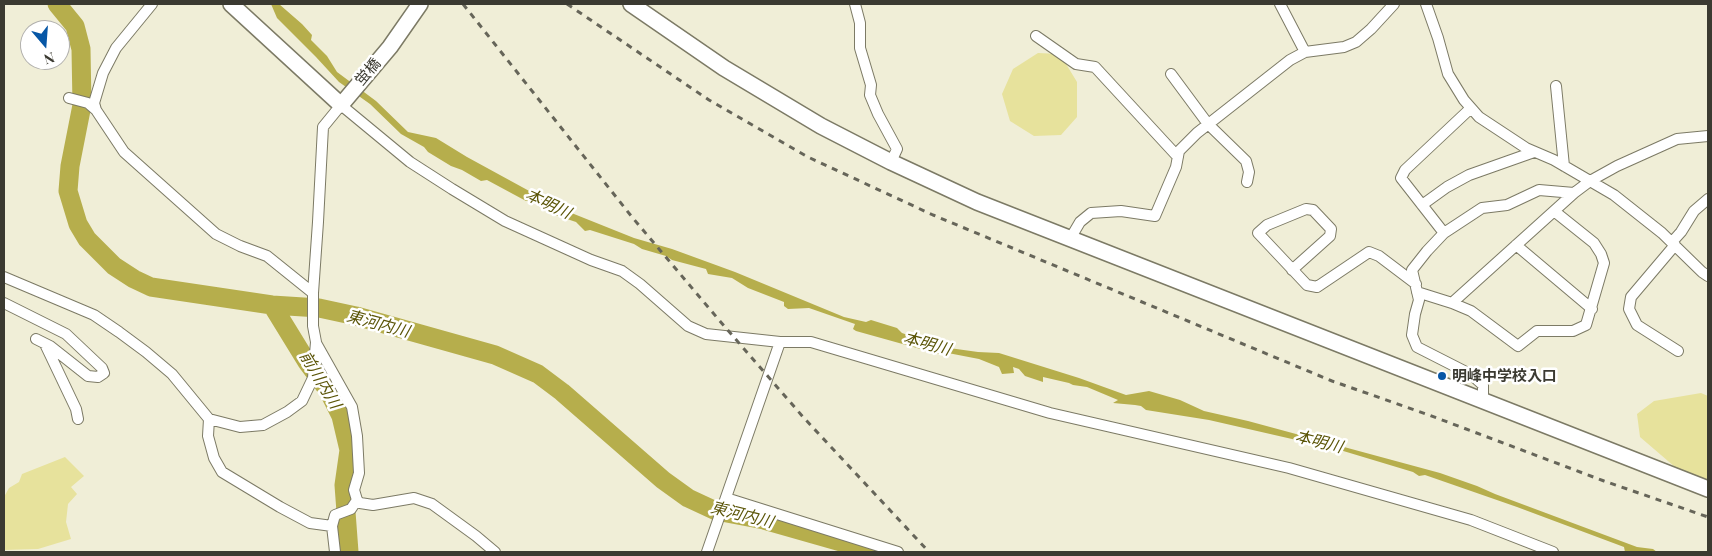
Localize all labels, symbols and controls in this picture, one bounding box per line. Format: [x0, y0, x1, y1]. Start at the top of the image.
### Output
north arrow [20, 20, 70, 70]
text: N [42, 48, 57, 69]
street label: 蛍橋 [351, 55, 385, 89]
water label: 本明川 [522, 185, 574, 223]
water label: 東河内川 [345, 306, 411, 342]
water label: 本明川 [901, 329, 953, 359]
water label: 前川内川 [295, 348, 345, 412]
place label: 明峰中学校入口 [1452, 367, 1557, 385]
marker: 明峰中学校入口 [1436, 370, 1448, 382]
water label: 本明川 [1293, 427, 1345, 457]
water label: 東河内川 [709, 498, 775, 532]

